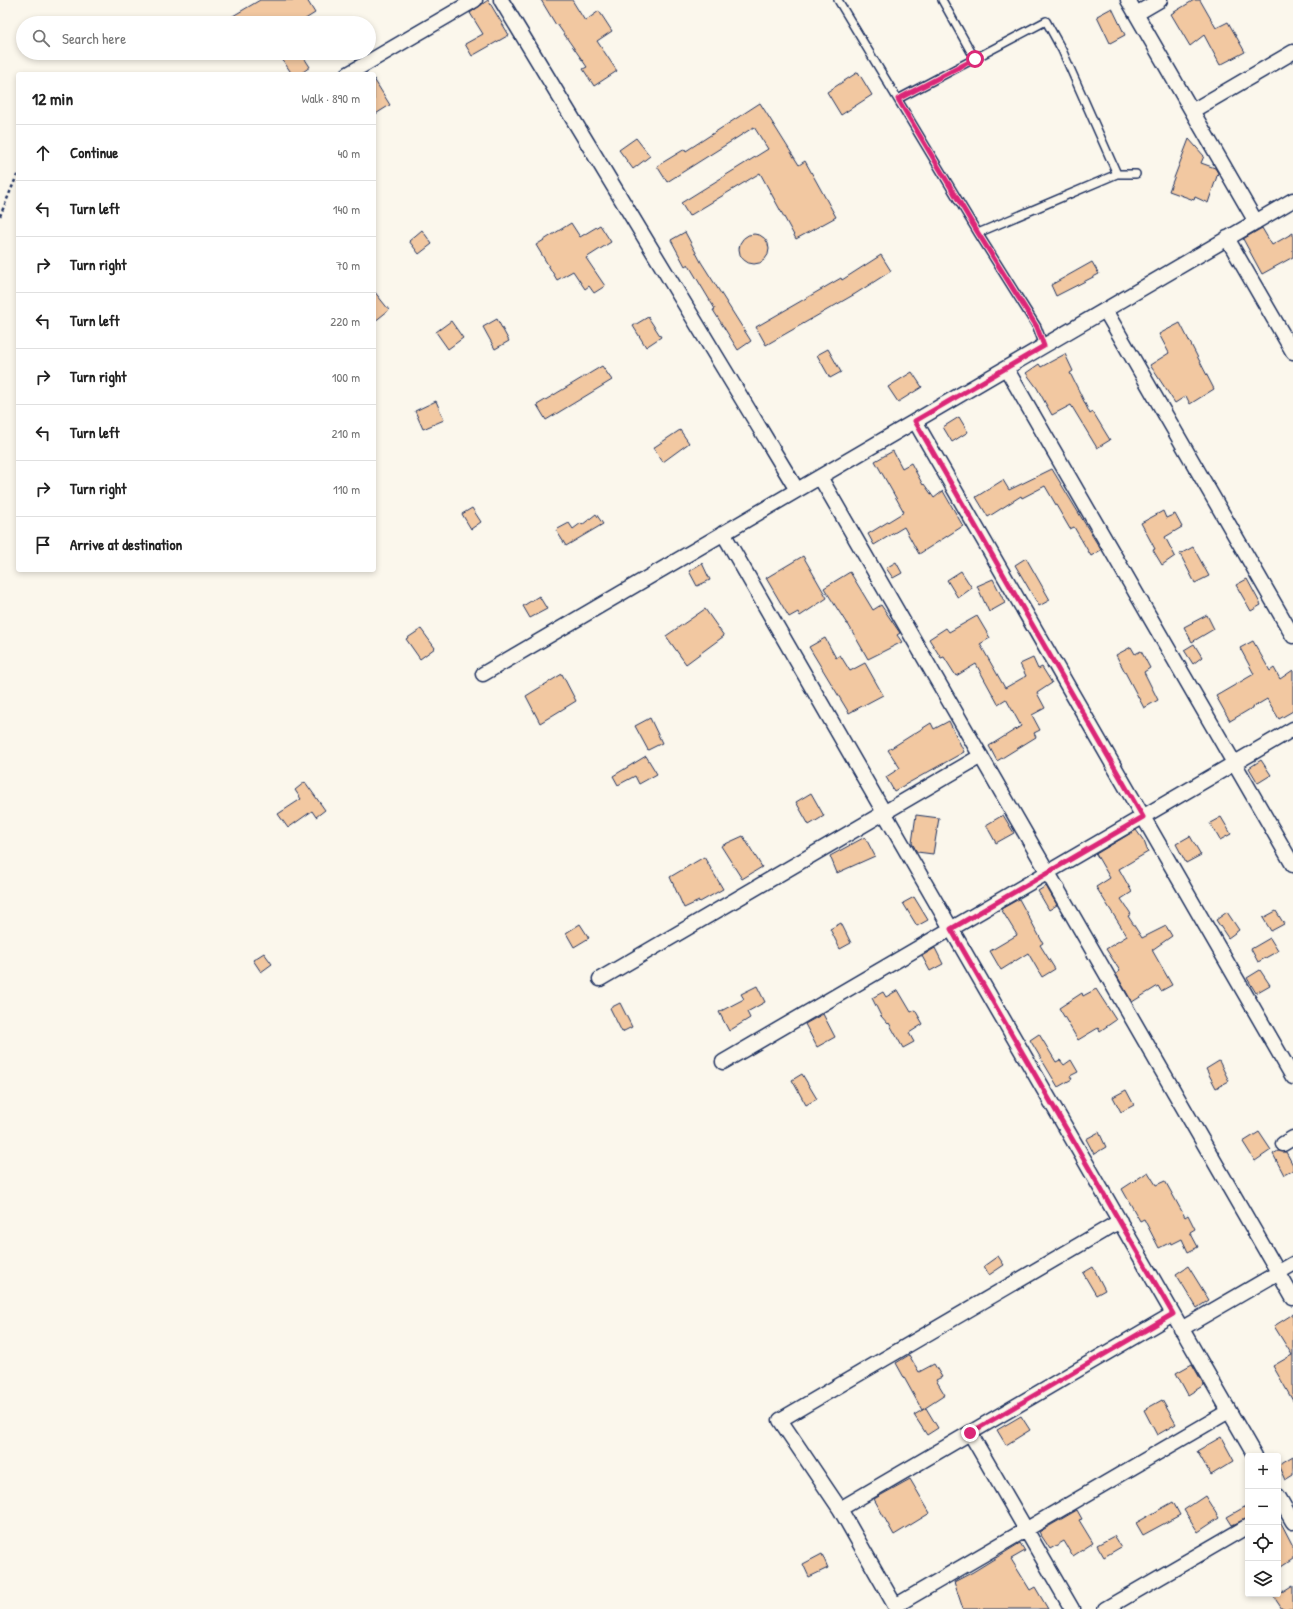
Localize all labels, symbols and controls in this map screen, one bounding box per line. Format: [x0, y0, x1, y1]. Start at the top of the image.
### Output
search box [16, 16, 376, 60]
icon: search [30, 27, 52, 49]
text: Search here [62, 28, 126, 49]
route start [966, 50, 984, 68]
text: 12 min [32, 87, 73, 110]
text: Walk · 890 m [301, 89, 360, 107]
icon: ahead [32, 142, 54, 164]
text: Continue [70, 142, 118, 163]
text: 40 m [337, 144, 360, 162]
icon: left [32, 198, 54, 220]
text: Turn left [70, 198, 120, 219]
text: 140 m [333, 200, 360, 218]
icon: right [32, 254, 54, 276]
text: Turn right [70, 254, 126, 275]
text: 70 m [336, 256, 360, 274]
icon: left [32, 310, 54, 332]
text: Turn left [70, 310, 120, 331]
text: 220 m [330, 312, 360, 330]
icon: right [32, 366, 54, 388]
text: Turn right [70, 366, 126, 387]
text: 100 m [332, 368, 360, 386]
icon: left [32, 422, 54, 444]
text: Turn left [70, 422, 120, 443]
text: 210 m [332, 424, 360, 442]
icon: right [32, 478, 54, 500]
text: Turn right [70, 478, 126, 499]
text: 110 m [333, 480, 360, 498]
icon: arrive [32, 534, 54, 556]
text: Arrive at destination [70, 534, 182, 555]
route end [961, 1424, 979, 1442]
map controls [1245, 1453, 1281, 1597]
button: + [1245, 1453, 1281, 1489]
button: − [1245, 1489, 1281, 1525]
button: locate [1245, 1525, 1281, 1561]
button: layers [1245, 1561, 1281, 1597]

